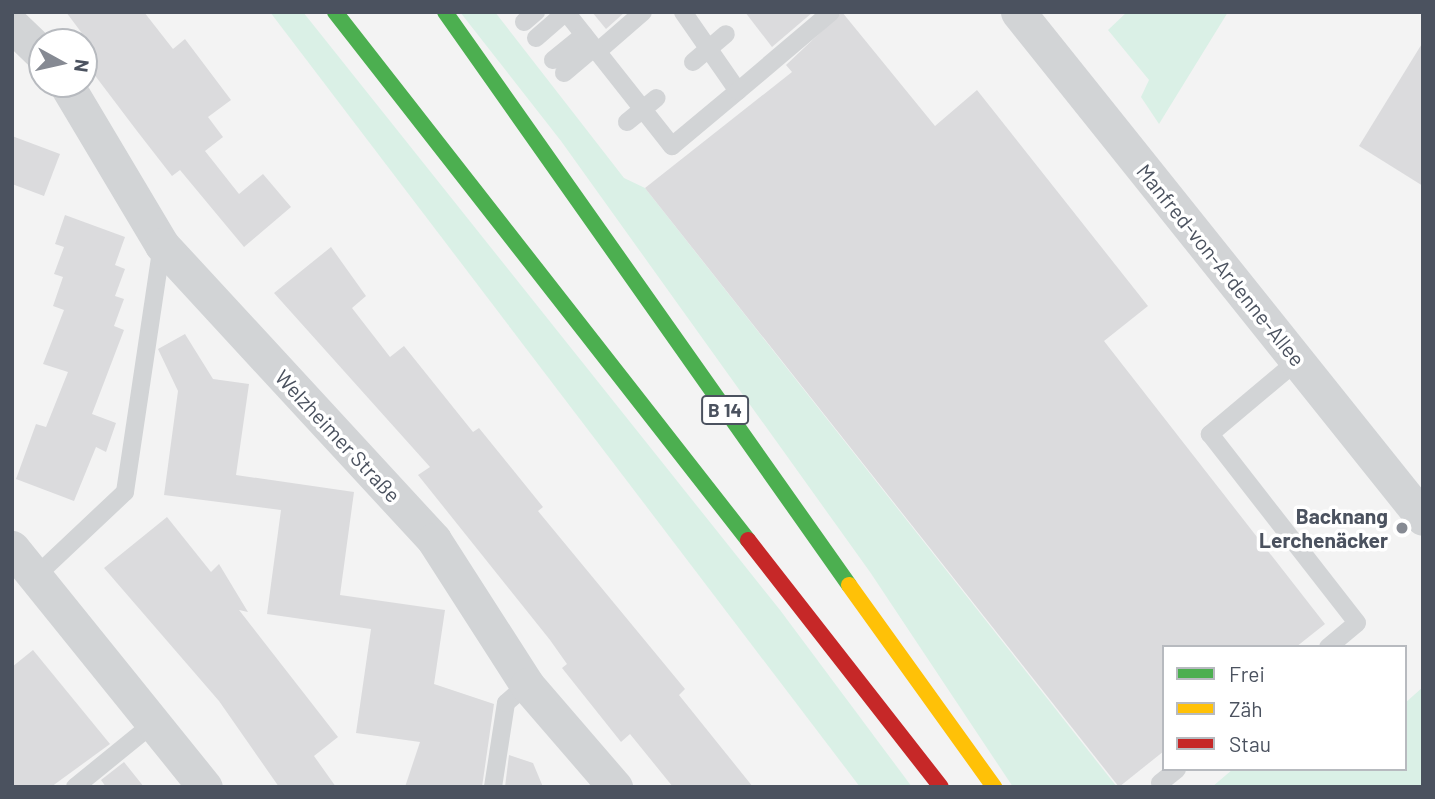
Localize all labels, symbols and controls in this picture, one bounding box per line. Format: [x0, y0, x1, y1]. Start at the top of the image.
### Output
north arrow [28, 28, 98, 98]
text: N [70, 58, 95, 74]
street label: Manfred-von-Ardenne-Allee [1132, 159, 1310, 371]
street label: Welzheimer Straße [270, 365, 406, 507]
road number: B 14 [700, 394, 750, 426]
place label: Backnang Lerchenäcker [1259, 503, 1388, 553]
marker: Backnang Lerchenäcker [1394, 520, 1410, 536]
legend [1162, 645, 1407, 771]
text: Frei [1229, 661, 1265, 686]
text: Zäh [1229, 696, 1263, 721]
text: Stau [1229, 731, 1271, 756]

